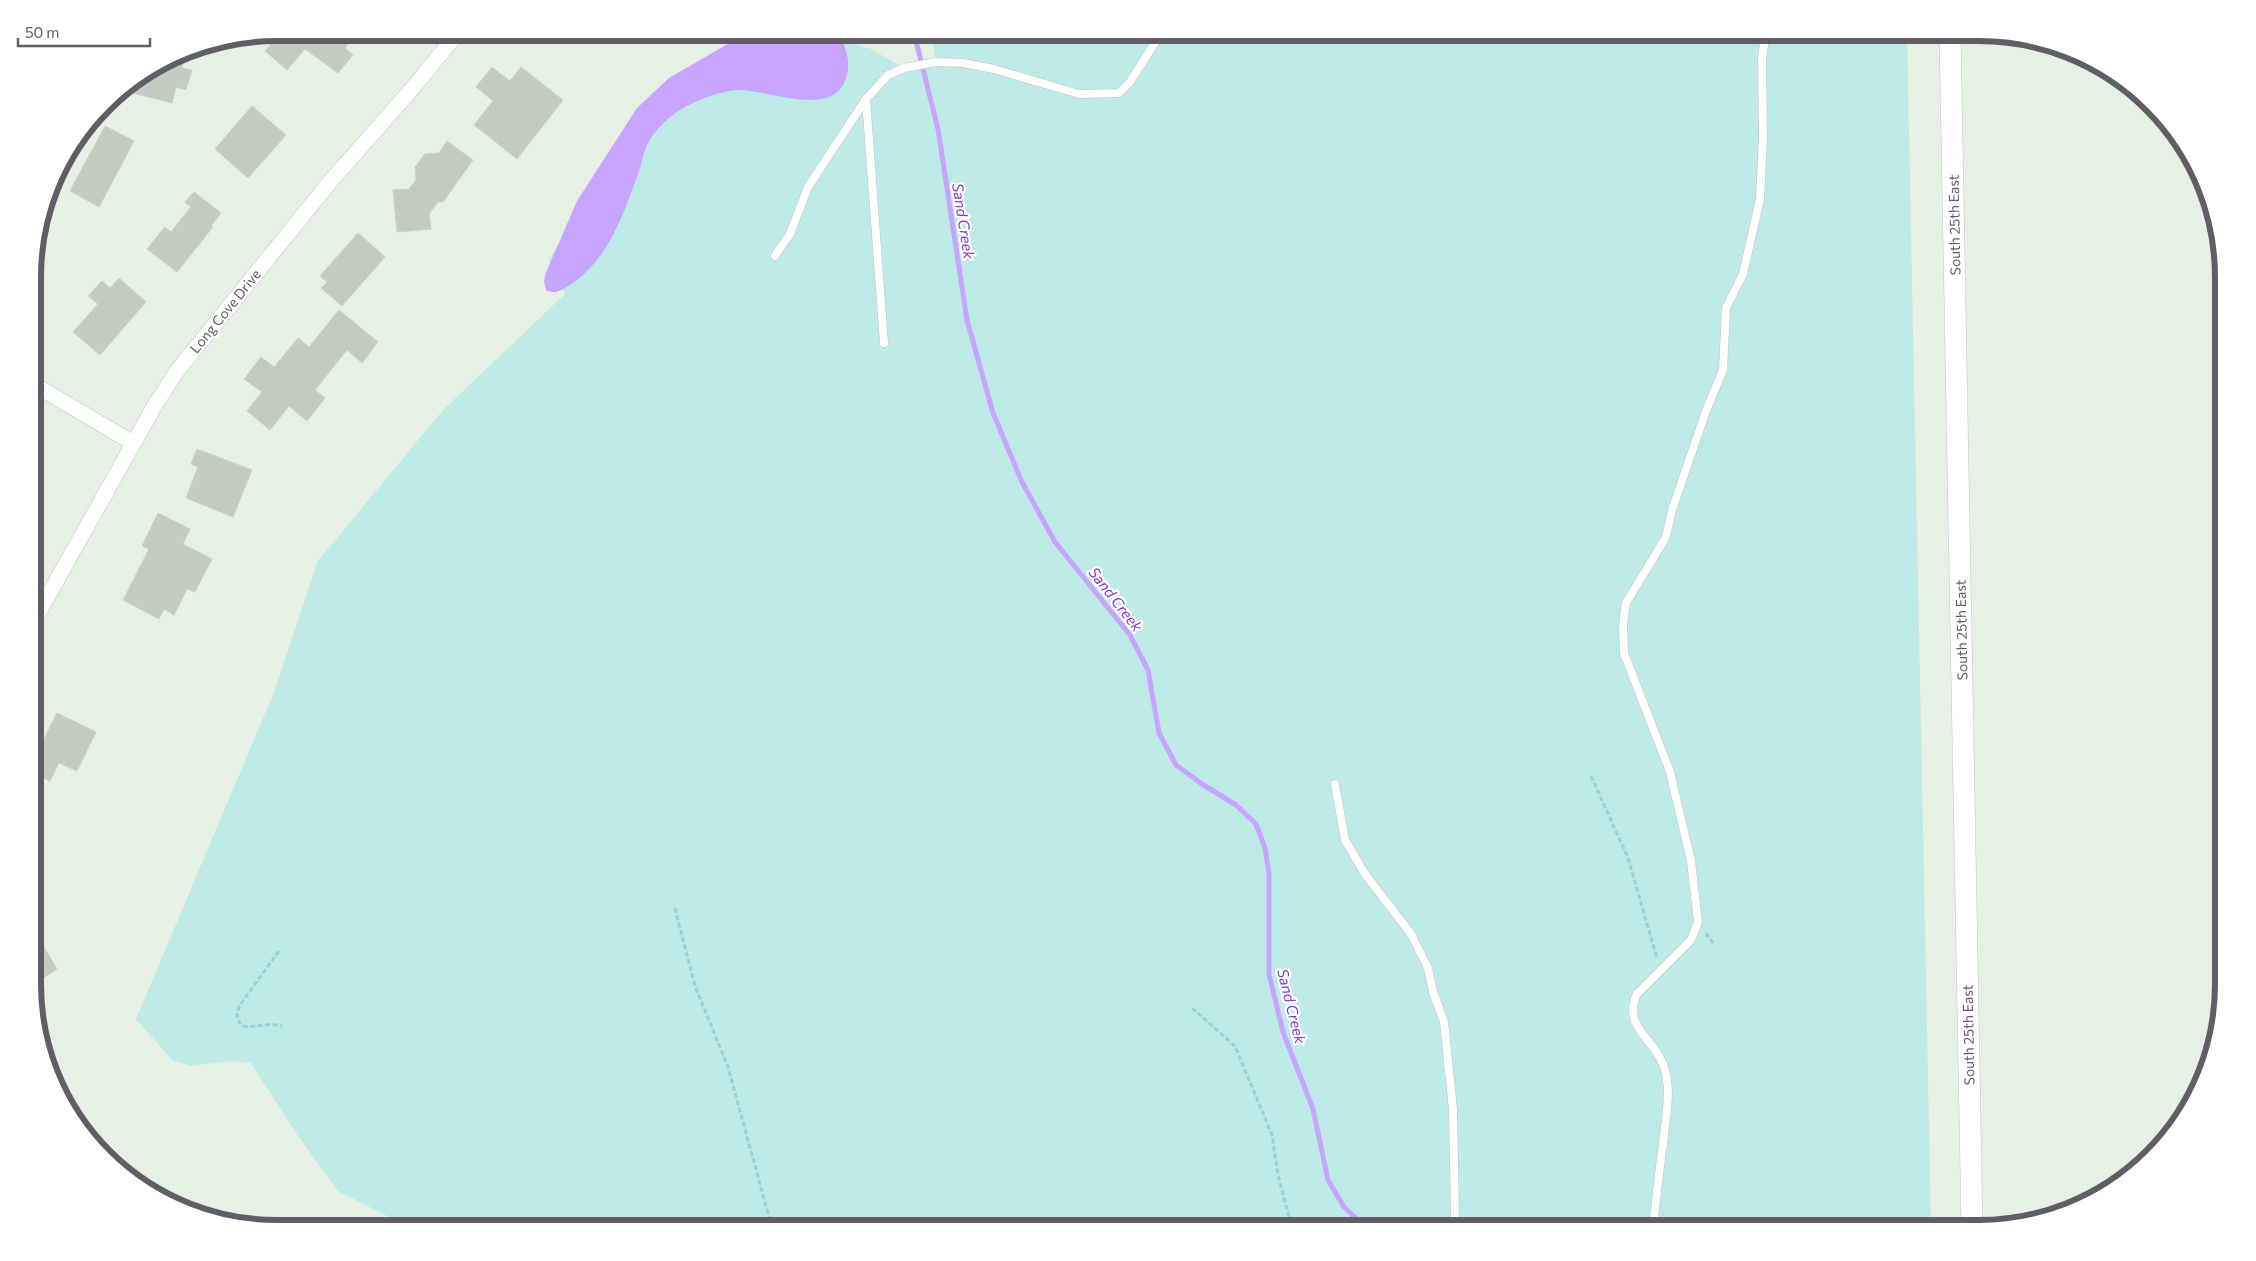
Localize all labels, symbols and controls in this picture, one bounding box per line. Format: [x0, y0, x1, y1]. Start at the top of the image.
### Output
scale bar [18, 15, 150, 47]
text: 50 m [25, 23, 59, 41]
street label: South 25th East [1945, 174, 1963, 276]
water label: Sand Creek [949, 182, 979, 261]
street label: Long Cove Drive [186, 266, 264, 356]
water label: Sand Creek [1085, 563, 1147, 635]
street label: South 25th East [1952, 579, 1970, 681]
water label: Sand Creek [1274, 967, 1310, 1046]
street label: South 25th East [1959, 984, 1977, 1086]

